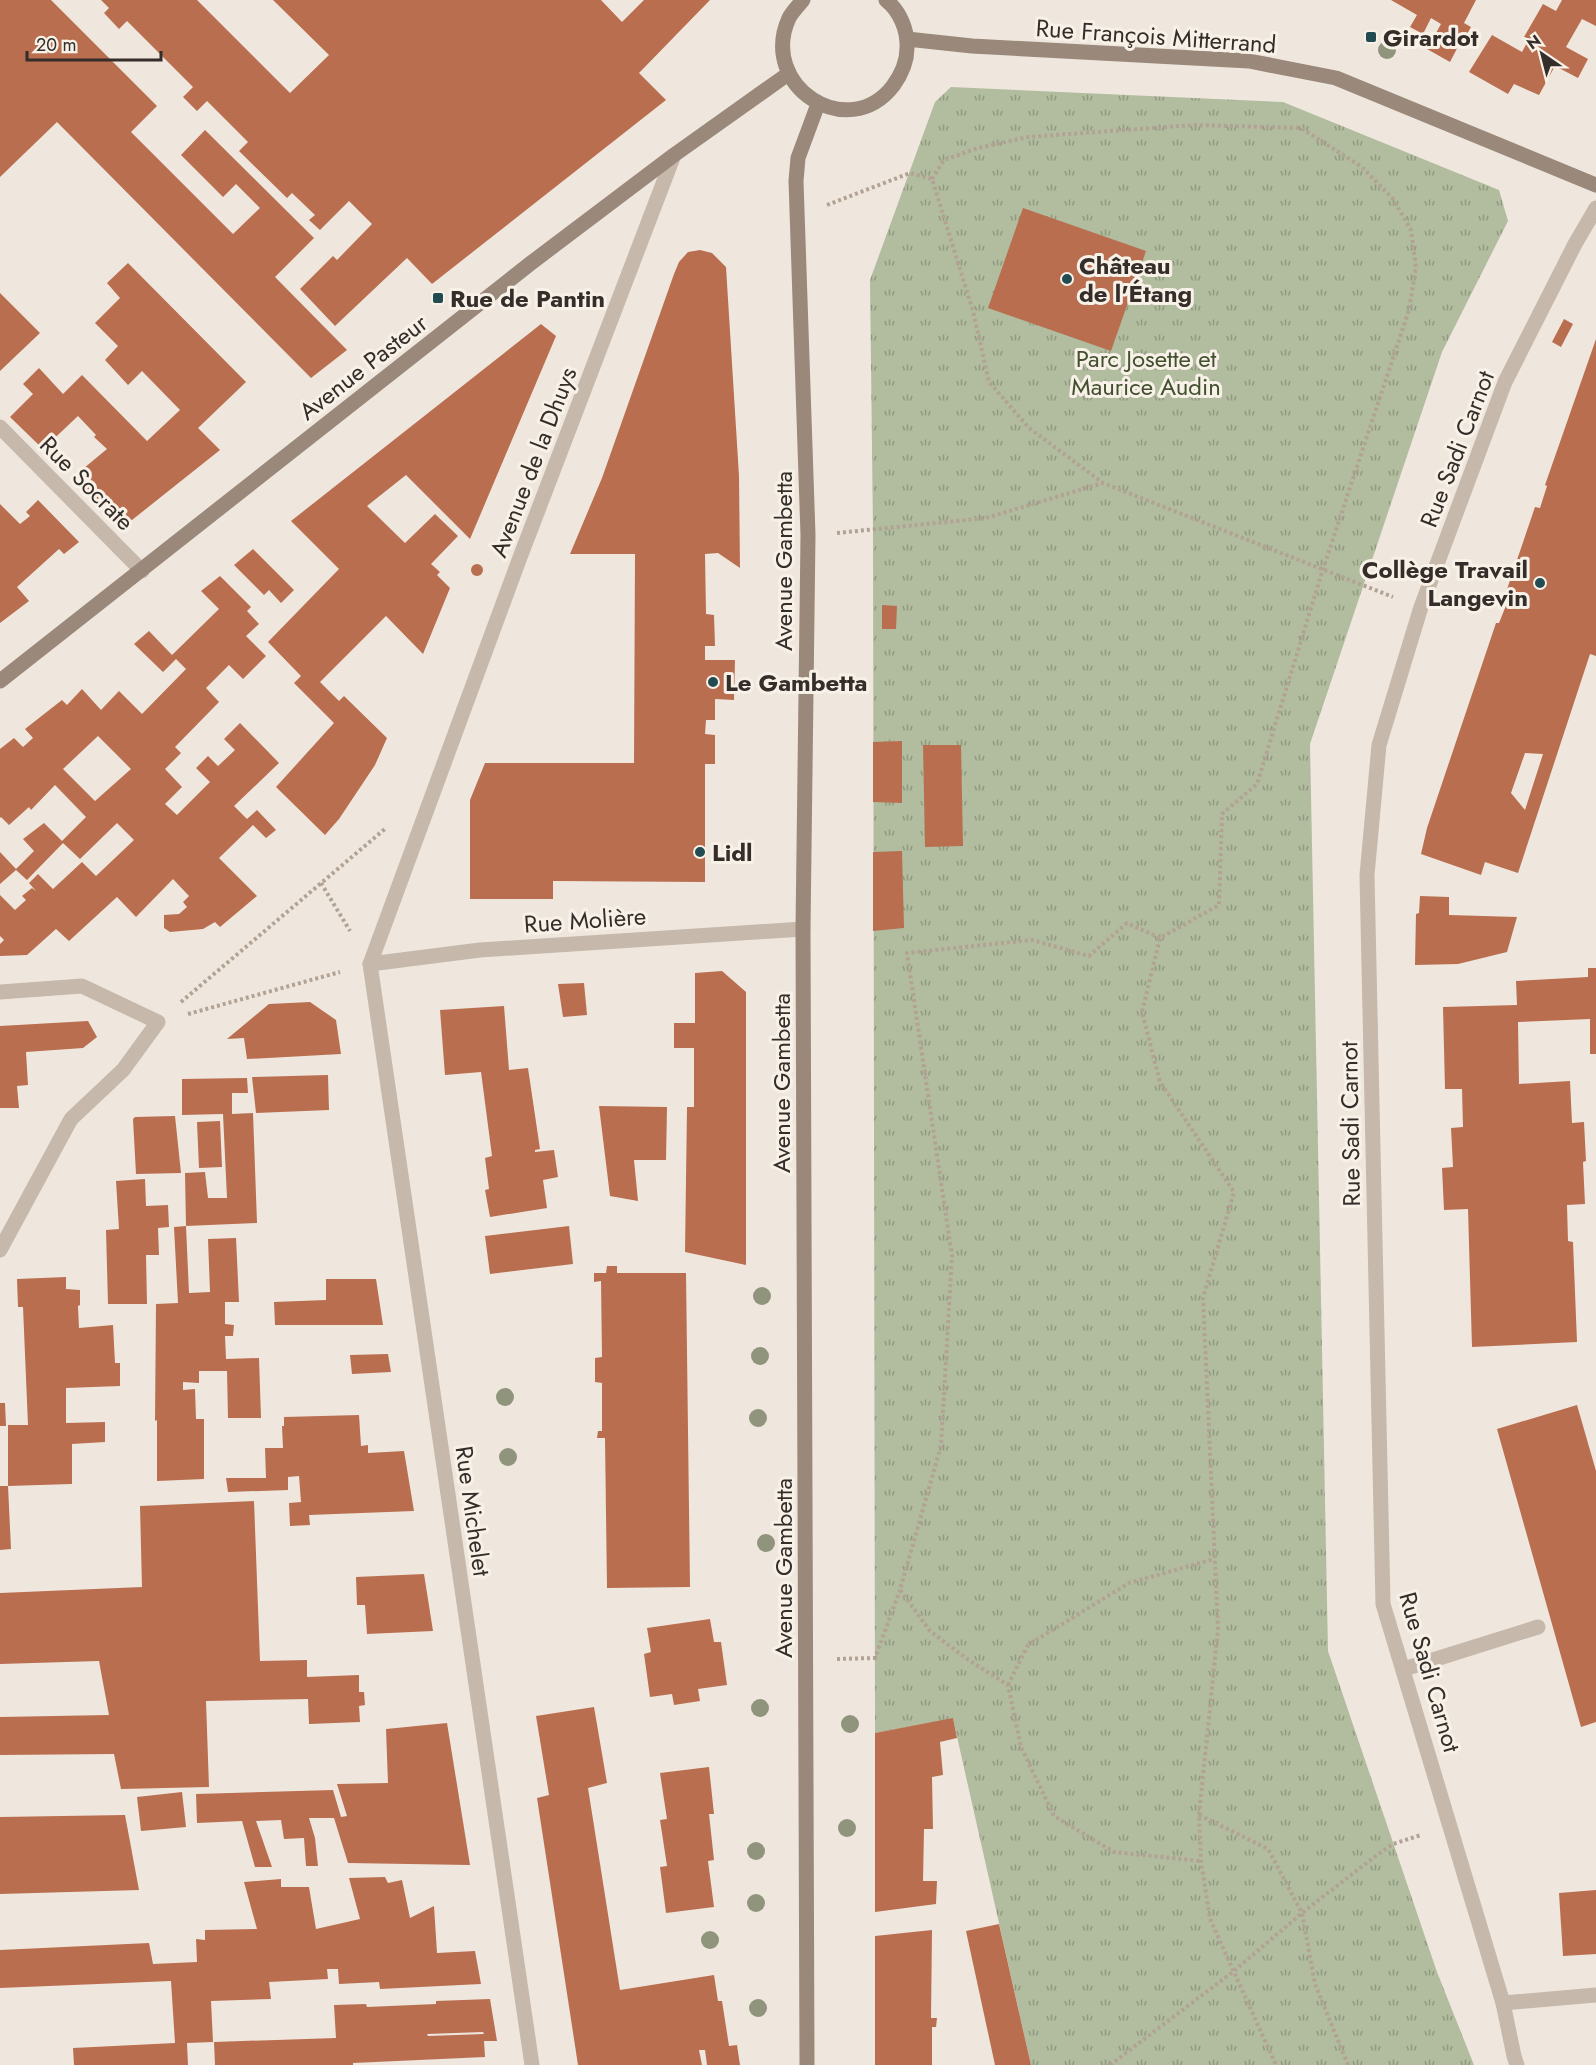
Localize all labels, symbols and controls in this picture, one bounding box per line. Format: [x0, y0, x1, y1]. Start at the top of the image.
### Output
street label: Rue François Mitterrand [1035, 10, 1277, 62]
place label: Girardot [1383, 20, 1479, 55]
scale bar [27, 24, 160, 62]
north arrow [1512, 24, 1572, 84]
text: N [1522, 29, 1545, 55]
marker: Girardot [1364, 30, 1378, 44]
text: 20 m [36, 32, 76, 58]
place label: Château de l'Étang [1079, 248, 1192, 311]
marker: Château de l'Étang [1060, 272, 1074, 286]
place label: Rue de Pantin [450, 281, 605, 316]
marker: Rue de Pantin [431, 291, 445, 305]
street label: Avenue Pasteur [291, 305, 435, 428]
park label: Parc Josette et Maurice Audin [1071, 341, 1221, 404]
street label: Avenue de la Dhuys [481, 362, 585, 562]
street label: Rue Sadi Carnot [1411, 365, 1503, 532]
street label: Rue Socrate [32, 428, 142, 538]
street label: Avenue Gambetta [766, 471, 801, 651]
place label: Collège Travail Langevin [1362, 552, 1528, 615]
marker: Collège Travail Langevin [1533, 576, 1547, 590]
place label: Le Gambetta [725, 665, 868, 700]
marker: Le Gambetta [706, 675, 720, 689]
place label: Lidl [712, 835, 753, 870]
marker: Lidl [693, 845, 707, 859]
street label: Rue Molière [523, 898, 647, 942]
street label: Avenue Gambetta [764, 993, 799, 1173]
street label: Rue Sadi Carnot [1331, 1041, 1369, 1207]
street label: Rue Michelet [447, 1444, 500, 1579]
street label: Avenue Gambetta [766, 1478, 801, 1658]
street label: Rue Sadi Carnot [1390, 1588, 1470, 1756]

